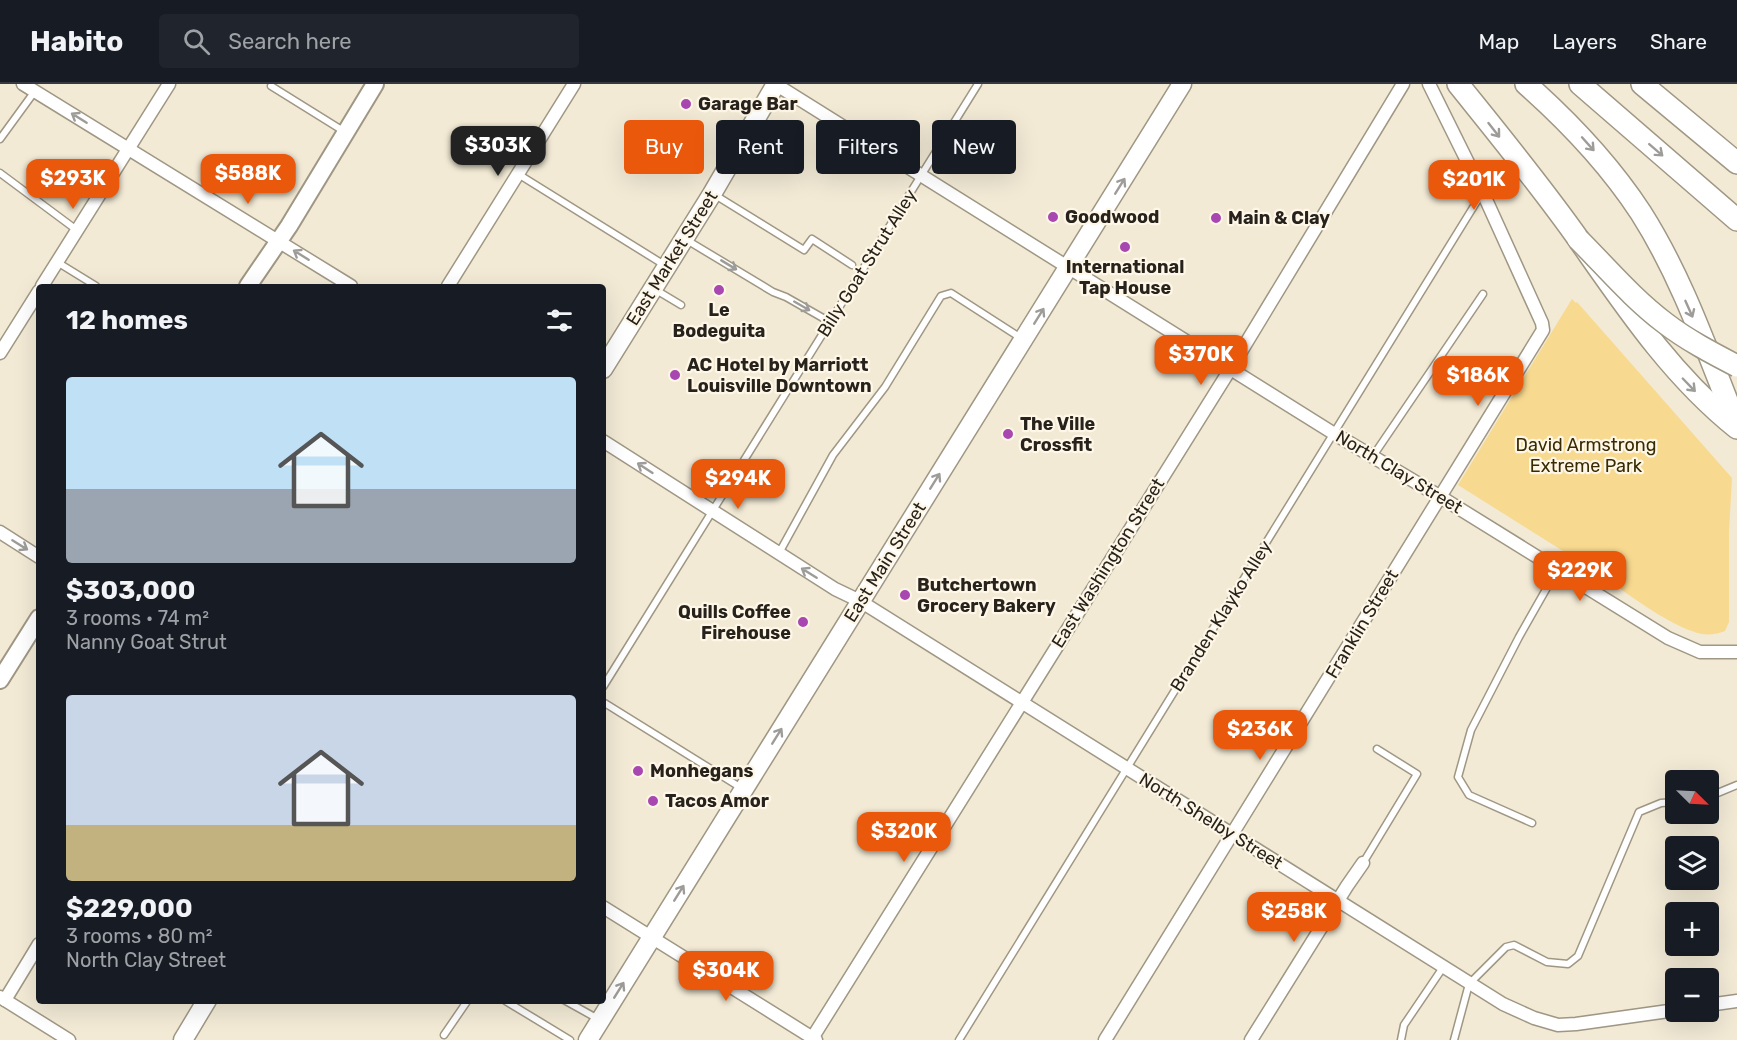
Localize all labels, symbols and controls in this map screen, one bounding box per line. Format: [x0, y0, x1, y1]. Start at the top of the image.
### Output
search box [159, 14, 579, 68]
text: Habito [30, 25, 123, 58]
icon: search [180, 25, 213, 58]
text: Search here [228, 28, 352, 55]
text: Map [1478, 29, 1519, 54]
text: Layers [1552, 29, 1617, 54]
text: Share [1650, 29, 1707, 54]
place label: Garage Bar [698, 93, 798, 115]
marker: Garage Bar [679, 97, 693, 111]
one-way arrow [71, 112, 88, 124]
chip: Buy [624, 120, 704, 174]
chip: Rent [716, 120, 804, 174]
chip: Filters [816, 120, 920, 174]
chip: New [932, 120, 1016, 174]
one-way arrow [1488, 122, 1501, 138]
pin: $303K [456, 126, 540, 177]
text: $303K [465, 133, 531, 157]
one-way arrow [1581, 136, 1595, 151]
one-way arrow [1648, 143, 1663, 157]
pin: $588K [206, 154, 290, 205]
pin: $293K [31, 159, 115, 210]
pin: $201K [1432, 160, 1516, 211]
text: $588K [215, 161, 281, 185]
text: $293K [40, 166, 106, 190]
text: $201K [1442, 167, 1506, 191]
one-way arrow [1114, 178, 1126, 195]
street label: Billy Goat Strut Alley [813, 185, 921, 341]
street label: East Market Street [622, 186, 722, 330]
place label: Goodwood [1065, 206, 1159, 228]
place label: Main & Clay [1228, 207, 1330, 229]
marker: Goodwood [1046, 210, 1060, 224]
marker: Main & Clay [1209, 211, 1223, 225]
marker: International Tap House [1118, 240, 1132, 254]
one-way arrow [293, 249, 310, 261]
place label: International Tap House [1066, 256, 1184, 299]
one-way arrow [720, 260, 737, 272]
marker: Le Bodeguita [712, 283, 726, 297]
place label: Le Bodeguita [673, 299, 765, 342]
one-way arrow [793, 300, 810, 312]
one-way arrow [1685, 300, 1696, 318]
icon: filters [543, 304, 576, 337]
text: 12 homes [66, 305, 188, 336]
one-way arrow [1033, 308, 1045, 325]
pin: $370K [1159, 335, 1243, 386]
text: $370K [1169, 342, 1233, 366]
place label: AC Hotel by Marriott Louisville Downtown [687, 354, 872, 397]
pin: $186K [1436, 356, 1520, 407]
text: $186K [1446, 363, 1510, 387]
marker: AC Hotel by Marriott Louisville Downtown [668, 368, 682, 382]
one-way arrow [1682, 377, 1696, 392]
place label: The Ville Crossfit [1020, 413, 1096, 456]
icon: home [267, 416, 375, 524]
street label: North Clay Street [1332, 425, 1466, 519]
marker: The Ville Crossfit [1001, 427, 1015, 441]
park label: David Armstrong Extreme Park [1516, 434, 1656, 477]
pin: $294K [696, 459, 780, 510]
one-way arrow [637, 462, 654, 474]
text: $294K [705, 466, 771, 490]
one-way arrow [930, 473, 942, 490]
street label: East Washington Street [1047, 474, 1169, 652]
street label: East Main Street [839, 498, 931, 626]
street label: Branden Klayko Alley [1166, 536, 1276, 696]
one-way arrow [11, 538, 28, 551]
pin: $229K [1538, 551, 1622, 602]
text: $229K [1547, 558, 1613, 582]
one-way arrow [801, 566, 818, 578]
street label: Franklin Street [1321, 566, 1403, 682]
place label: Butchertown Grocery Bakery [917, 574, 1056, 617]
text: $303,000 [66, 575, 195, 606]
marker: Butchertown Grocery Bakery [898, 588, 912, 602]
place label: Quills Coffee Firehouse [678, 601, 791, 644]
text: 3 rooms · 74 m² [66, 606, 209, 630]
marker: Quills Coffee Firehouse [796, 615, 810, 629]
text: Nanny Goat Strut [66, 630, 227, 654]
pin: $236K [1218, 710, 1302, 761]
text: $236K [1227, 717, 1293, 741]
one-way arrow [771, 728, 783, 745]
icon: home [267, 734, 375, 842]
place label: Monhegans [650, 760, 753, 782]
marker: Monhegans [631, 764, 645, 778]
street label: North Shelby Street [1135, 768, 1287, 874]
north arrow [1665, 770, 1719, 824]
map controls [1665, 770, 1719, 1022]
place label: Tacos Amor [665, 790, 769, 812]
marker: Tacos Amor [646, 794, 660, 808]
pin: $320K [862, 812, 946, 863]
text: $320K [871, 819, 937, 843]
button: layers [1665, 836, 1719, 890]
one-way arrow [674, 885, 686, 902]
pin: $258K [1252, 892, 1336, 943]
text: $229,000 [66, 893, 193, 924]
text: $258K [1261, 899, 1327, 923]
button: + [1665, 902, 1719, 956]
text: 3 rooms · 80 m² [66, 924, 213, 948]
text: North Clay Street [66, 948, 226, 972]
pin: $304K [684, 951, 768, 1002]
text: $304K [692, 958, 760, 982]
button: − [1665, 968, 1719, 1022]
one-way arrow [613, 982, 625, 999]

